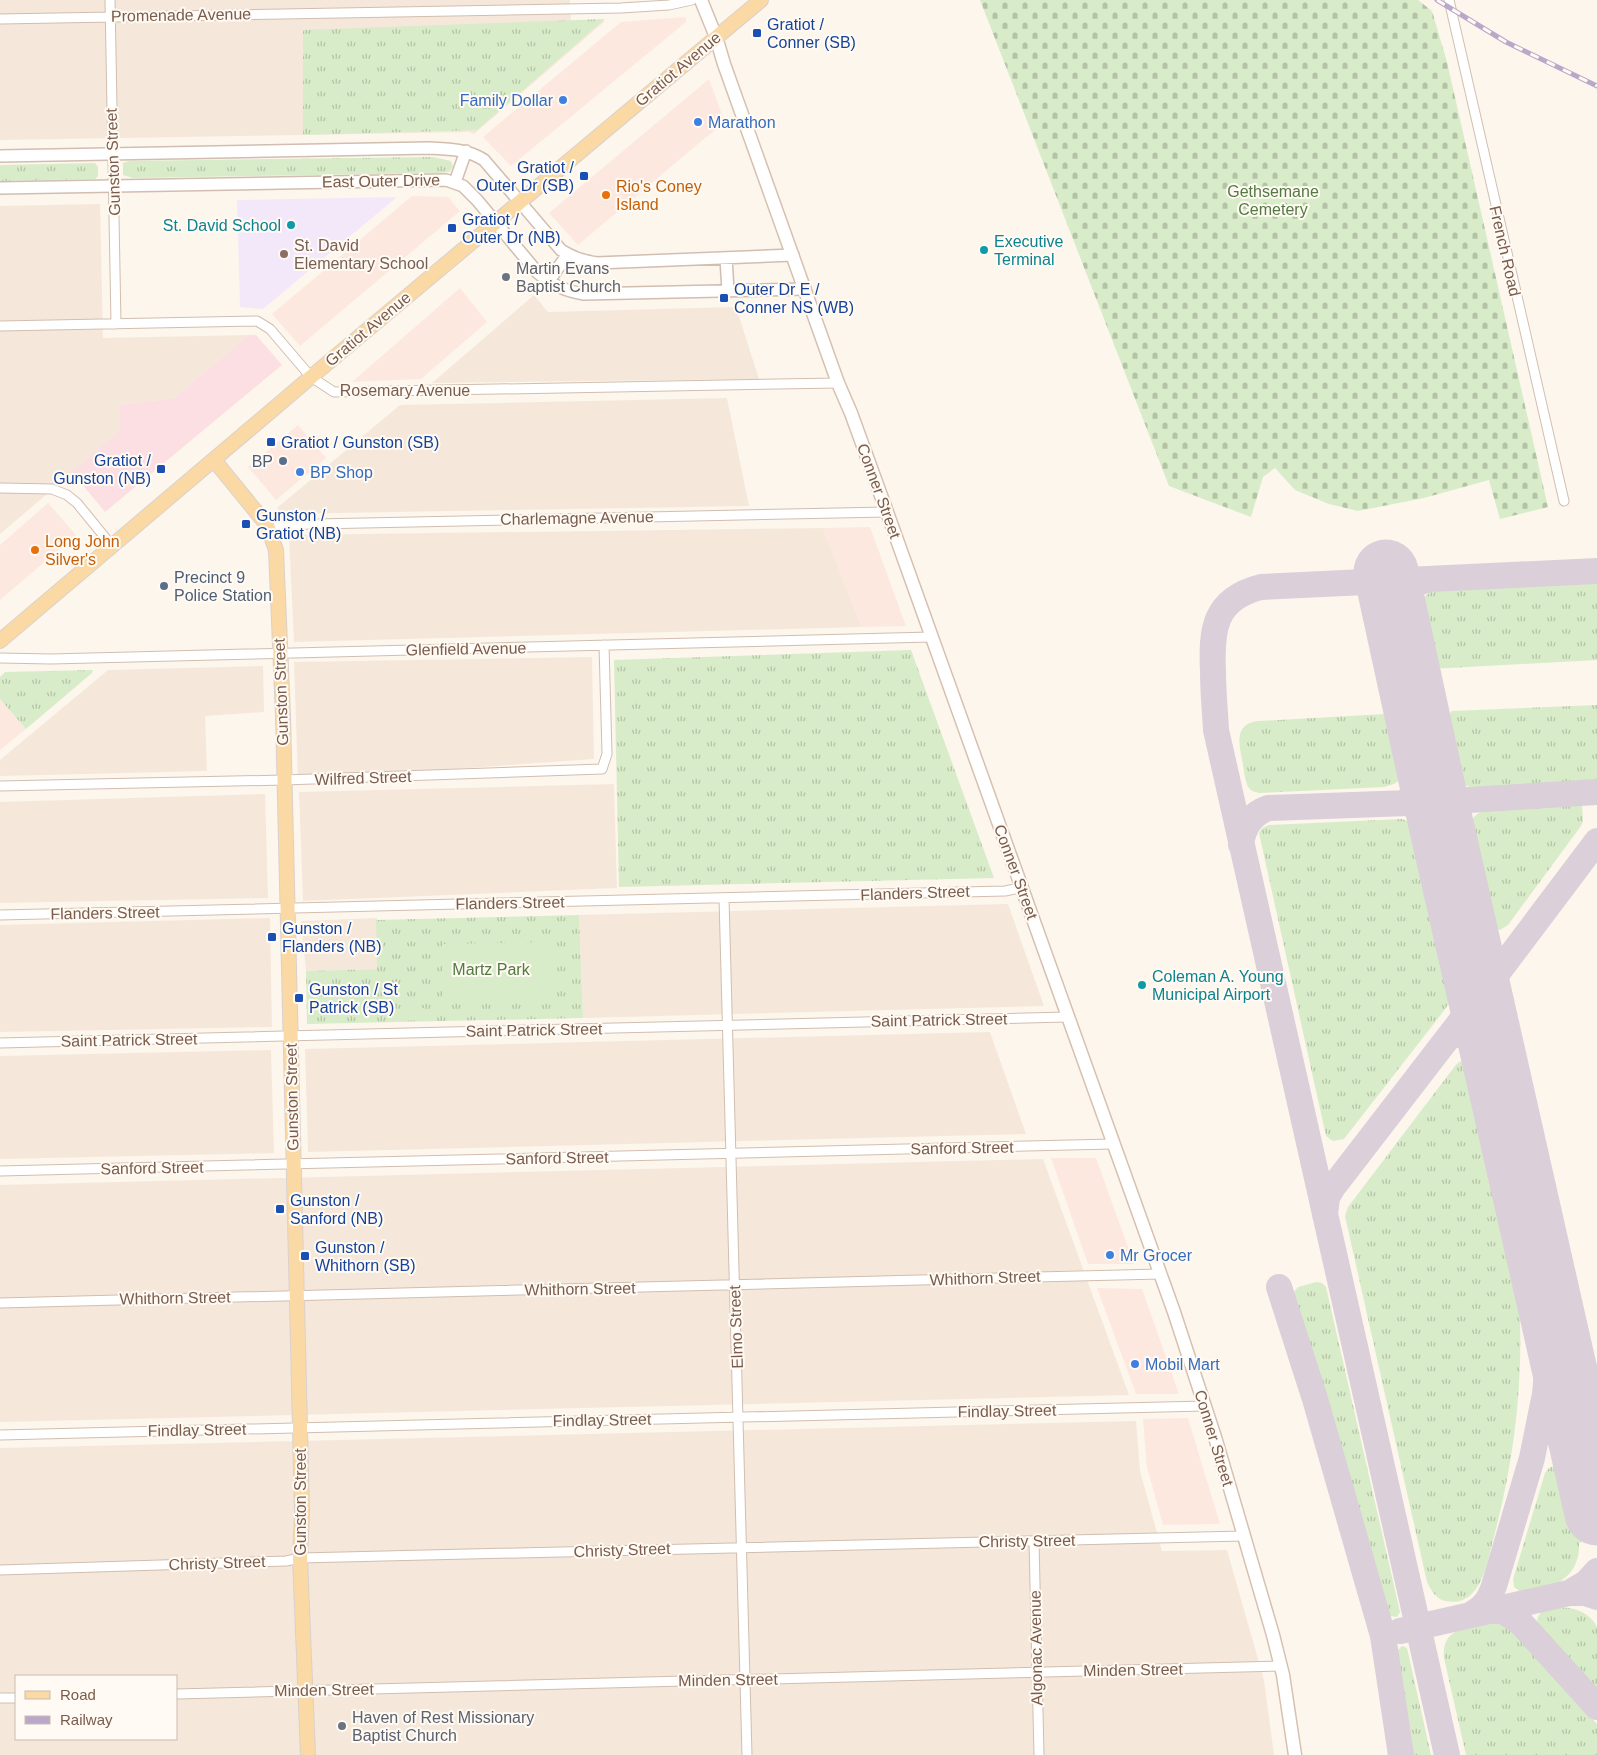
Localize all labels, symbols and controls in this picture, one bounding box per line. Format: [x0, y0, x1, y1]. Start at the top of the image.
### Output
street label: Promenade Avenue [111, 5, 251, 25]
place label: Gratiot / Conner (SB) [767, 16, 856, 51]
marker: Gratiot / Conner (SB) [751, 27, 763, 39]
street label: Gratiot Avenue [632, 29, 724, 109]
place label: Family Dollar [460, 92, 554, 109]
marker: Family Dollar [557, 94, 569, 106]
street label: Gunston Street [103, 107, 123, 216]
place label: Marathon [708, 114, 776, 131]
marker: Marathon [692, 116, 704, 128]
place label: Gratiot / Outer Dr (SB) [476, 159, 575, 194]
marker: Gratiot / Outer Dr (SB) [578, 170, 590, 182]
street label: East Outer Drive [322, 171, 440, 191]
place label: Rio's Coney Island [616, 178, 702, 213]
park label: Gethsemane Cemetery [1227, 183, 1319, 218]
marker: Rio's Coney Island [600, 189, 612, 201]
street label: French Road [1486, 204, 1524, 298]
place label: Gratiot / Outer Dr (NB) [462, 211, 561, 246]
place label: St. David School [163, 217, 281, 234]
marker: St. David School [285, 219, 297, 231]
marker: Gratiot / Outer Dr (NB) [446, 222, 458, 234]
place label: Executive Terminal [994, 233, 1063, 268]
place label: St. David Elementary School [294, 237, 428, 272]
marker: Executive Terminal [978, 244, 990, 256]
marker: St. David Elementary School [278, 248, 290, 260]
place label: Martin Evans Baptist Church [516, 260, 621, 295]
marker: Martin Evans Baptist Church [500, 271, 512, 283]
place label: Outer Dr E / Conner NS (WB) [734, 281, 854, 316]
street label: Gratiot Avenue [322, 289, 414, 369]
marker: Outer Dr E / Conner NS (WB) [718, 292, 730, 304]
street label: Rosemary Avenue [340, 382, 470, 399]
place label: Gratiot / Gunston (SB) [281, 434, 439, 451]
marker: Gratiot / Gunston (SB) [265, 436, 277, 448]
street label: Conner Street [854, 441, 904, 541]
place label: Gratiot / Gunston (NB) [53, 452, 152, 487]
place label: BP [252, 453, 273, 470]
marker: BP [277, 455, 289, 467]
marker: Gratiot / Gunston (NB) [155, 463, 167, 475]
place label: BP Shop [310, 464, 373, 481]
marker: BP Shop [294, 466, 306, 478]
place label: Gunston / Gratiot (NB) [256, 507, 341, 542]
street label: Charlemagne Avenue [500, 508, 654, 528]
marker: Gunston / Gratiot (NB) [240, 518, 252, 530]
place label: Long John Silver's [45, 533, 120, 568]
marker: Long John Silver's [29, 544, 41, 556]
place label: Precinct 9 Police Station [174, 569, 272, 604]
marker: Precinct 9 Police Station [158, 580, 170, 592]
street label: Gunston Street [271, 637, 291, 746]
street label: Glenfield Avenue [406, 639, 527, 659]
street label: Wilfred Street [314, 768, 412, 788]
street label: Conner Street [991, 822, 1041, 922]
street label: Flanders Street [860, 883, 971, 903]
street label: Flanders Street [455, 894, 565, 912]
street label: Flanders Street [50, 904, 160, 922]
place label: Gunston / Flanders (NB) [282, 920, 382, 955]
marker: Gunston / Flanders (NB) [266, 931, 278, 943]
park label: Martz Park [452, 961, 531, 978]
place label: Coleman A. Young Municipal Airport [1152, 968, 1284, 1003]
marker: Coleman A. Young Municipal Airport [1136, 979, 1148, 991]
place label: Gunston / St Patrick (SB) [309, 981, 398, 1016]
marker: Gunston / St Patrick (SB) [293, 992, 305, 1004]
street label: Saint Patrick Street [870, 1010, 1008, 1030]
street label: Saint Patrick Street [465, 1020, 603, 1040]
street label: Saint Patrick Street [60, 1030, 198, 1050]
street label: Gunston Street [283, 1043, 301, 1151]
street label: Sanford Street [910, 1139, 1014, 1157]
street label: Sanford Street [505, 1149, 609, 1167]
street label: Sanford Street [100, 1159, 204, 1177]
place label: Gunston / Sanford (NB) [290, 1192, 383, 1227]
marker: Gunston / Sanford (NB) [274, 1203, 286, 1215]
place label: Gunston / Whithorn (SB) [315, 1239, 415, 1274]
place label: Mr Grocer [1120, 1247, 1193, 1264]
marker: Mr Grocer [1104, 1249, 1116, 1261]
marker: Gunston / Whithorn (SB) [299, 1250, 311, 1262]
street label: Whithorn Street [929, 1268, 1041, 1288]
street label: Whithorn Street [524, 1280, 636, 1298]
street label: Elmo Street [726, 1284, 746, 1369]
street label: Whithorn Street [119, 1289, 231, 1307]
place label: Mobil Mart [1145, 1356, 1220, 1373]
marker: Mobil Mart [1129, 1358, 1141, 1370]
street label: Conner Street [1191, 1388, 1237, 1489]
street label: Findlay Street [957, 1402, 1057, 1420]
street label: Findlay Street [552, 1411, 652, 1429]
street label: Findlay Street [147, 1421, 247, 1439]
street label: Gunston Street [292, 1448, 309, 1556]
street label: Christy Street [978, 1532, 1076, 1550]
street label: Christy Street [573, 1540, 671, 1560]
street label: Christy Street [168, 1553, 266, 1573]
street label: Algonac Avenue [1026, 1590, 1046, 1706]
street label: Minden Street [1083, 1661, 1184, 1679]
street label: Minden Street [678, 1671, 779, 1689]
legend [15, 1675, 178, 1740]
street label: Minden Street [274, 1681, 375, 1699]
text: Road [60, 1686, 96, 1703]
place label: Haven of Rest Missionary Baptist Church [352, 1709, 534, 1744]
text: Railway [60, 1711, 113, 1728]
marker: Haven of Rest Missionary Baptist Church [336, 1720, 348, 1732]

